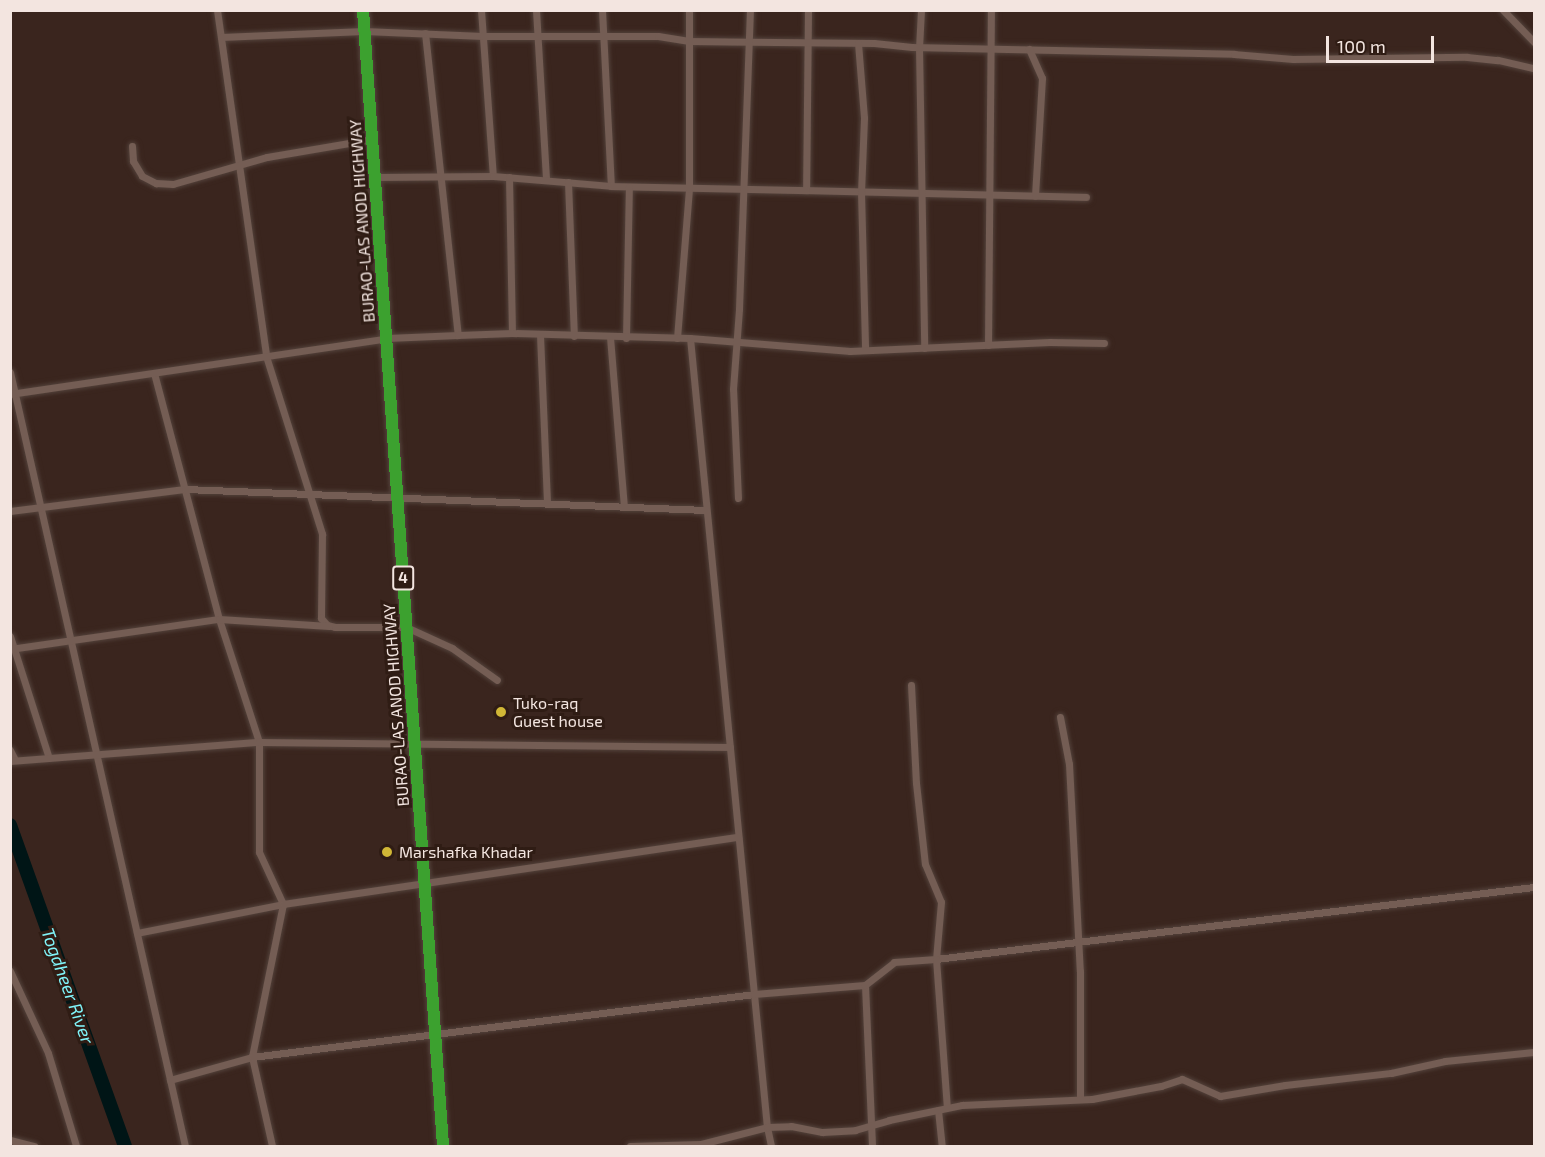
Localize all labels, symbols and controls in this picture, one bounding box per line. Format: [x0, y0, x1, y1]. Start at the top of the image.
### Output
scale bar [1329, 24, 1437, 62]
text: 100 m [1337, 35, 1386, 57]
street label: BURAO-LAS ANOD HIGHWAY [345, 119, 379, 323]
road number: 4 [391, 566, 415, 590]
street label: BURAO-LAS ANOD HIGHWAY [379, 603, 413, 807]
place label: Tuko-raq Guest house [513, 693, 603, 731]
marker: Tuko-raq Guest house [494, 705, 508, 719]
place label: Marshafka Khadar [399, 842, 533, 862]
marker: Marshafka Khadar [380, 845, 394, 859]
water label: Togdheer River [37, 925, 99, 1047]

